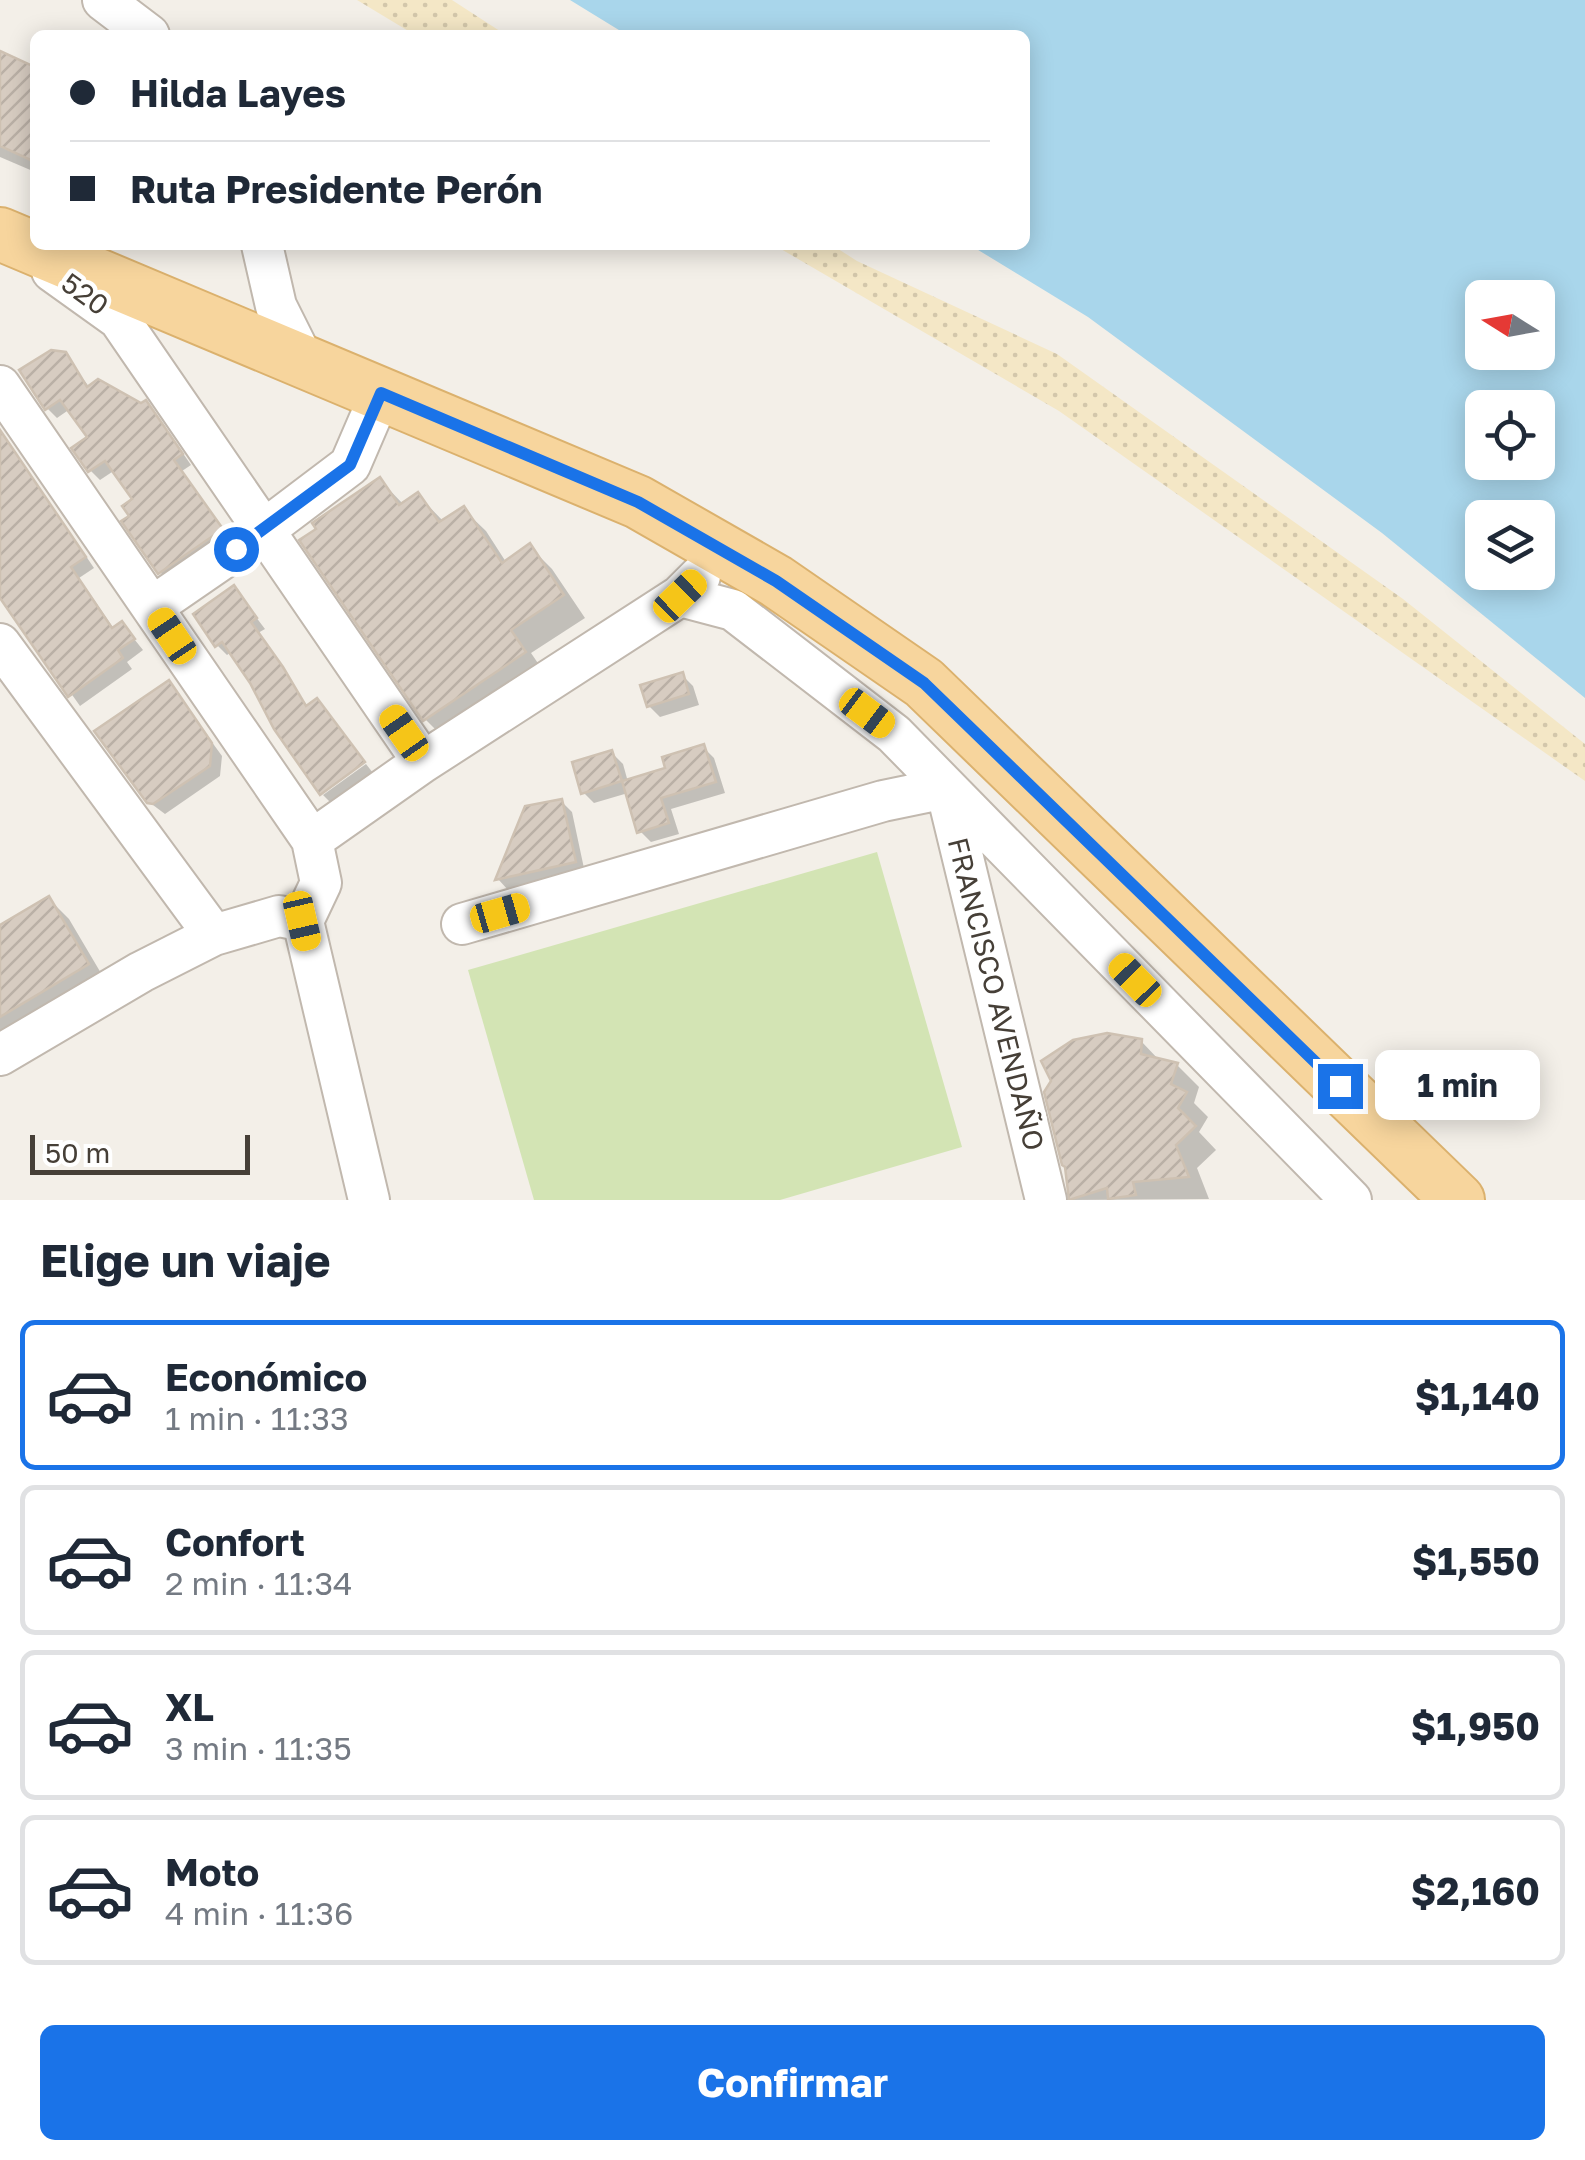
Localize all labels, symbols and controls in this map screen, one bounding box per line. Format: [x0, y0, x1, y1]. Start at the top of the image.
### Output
text: Hilda Layes [130, 70, 346, 115]
text: Ruta Presidente Perón [130, 166, 542, 211]
street label: 520 [55, 266, 115, 322]
north arrow [1465, 280, 1555, 370]
map controls [1465, 280, 1555, 590]
button: locate [1465, 390, 1555, 480]
button: layers [1465, 500, 1555, 590]
route start [214, 527, 259, 572]
car [648, 564, 712, 628]
car [143, 603, 201, 669]
car [834, 683, 900, 743]
car [375, 700, 433, 766]
street label: FRANCISCO AVENDAÑO [942, 834, 1051, 1154]
car [281, 888, 323, 954]
car [467, 890, 533, 936]
car [1103, 948, 1167, 1012]
callout: 1 min [1375, 1051, 1540, 1121]
route end [1318, 1064, 1363, 1109]
text: 1 min [1417, 1066, 1498, 1104]
scale bar [30, 1130, 250, 1174]
text: 50 m [45, 1136, 110, 1169]
text: Elige un viaje [40, 1233, 331, 1287]
icon: car [45, 1350, 135, 1440]
text: Económico [165, 1354, 367, 1399]
text: $1,140 [1415, 1373, 1540, 1418]
text: 1 min · 11:33 [165, 1399, 349, 1437]
icon: car [45, 1515, 135, 1605]
text: Confort [165, 1519, 305, 1564]
text: $1,550 [1412, 1538, 1540, 1583]
text: 2 min · 11:34 [165, 1564, 353, 1602]
icon: car [45, 1680, 135, 1770]
text: XL [165, 1684, 214, 1729]
text: $1,950 [1411, 1703, 1540, 1748]
text: 3 min · 11:35 [165, 1729, 352, 1767]
icon: car [45, 1845, 135, 1935]
text: Moto [165, 1849, 259, 1894]
text: $2,160 [1411, 1868, 1540, 1913]
text: 4 min · 11:36 [165, 1894, 353, 1932]
button: Confirmar [40, 2025, 1545, 2140]

